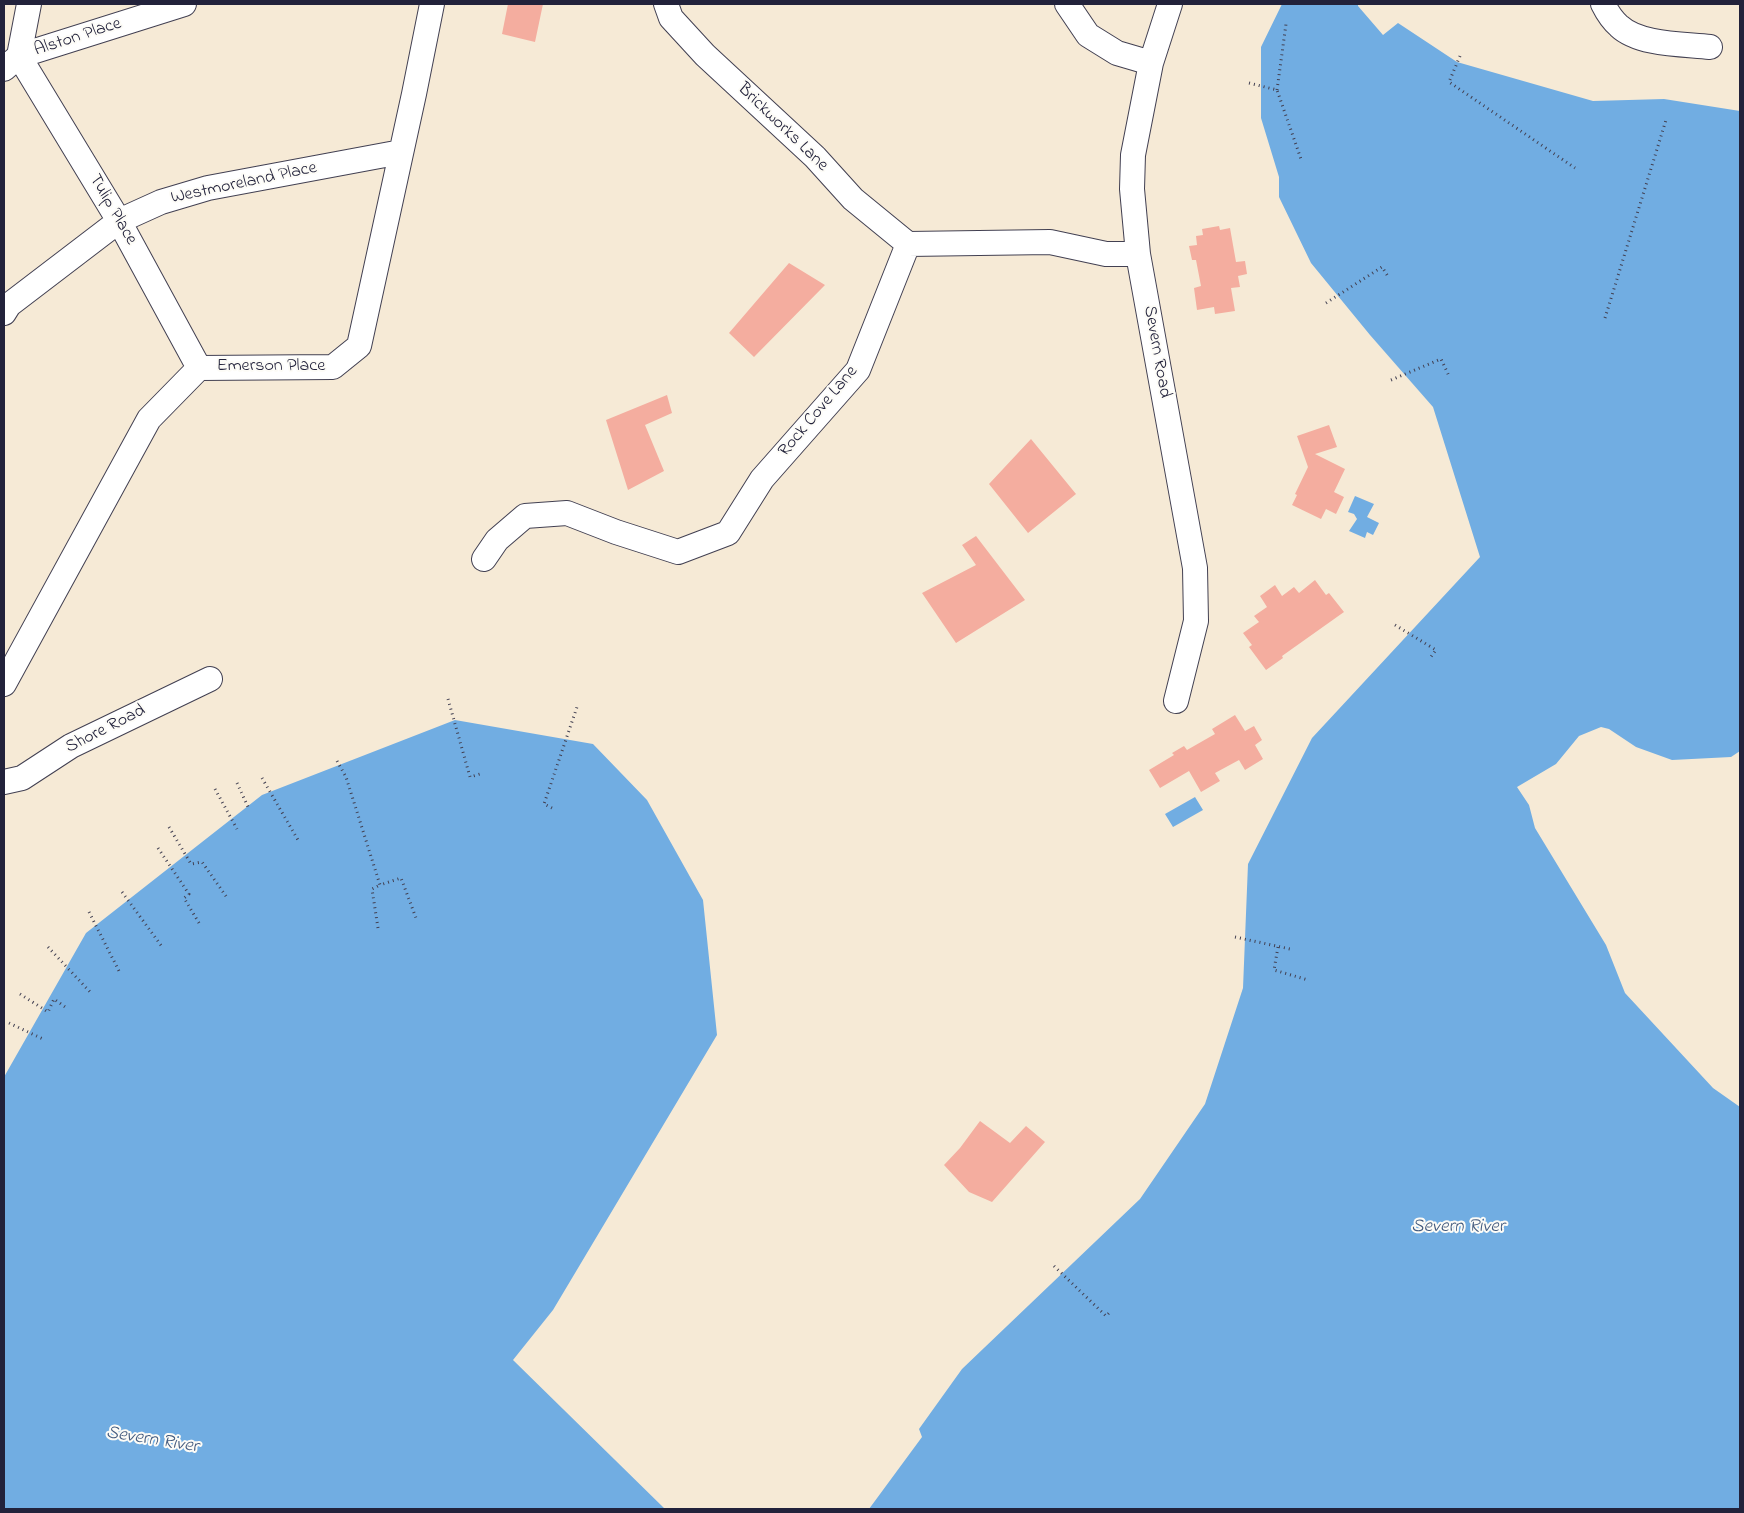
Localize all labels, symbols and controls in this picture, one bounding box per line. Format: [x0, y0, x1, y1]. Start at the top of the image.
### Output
street label: Alston Place [32, 14, 124, 62]
street label: Brickworks Lane [732, 79, 832, 177]
street label: Westmoreland Place [169, 158, 319, 210]
street label: Tulip Place [83, 171, 141, 249]
street label: Severn Road [1137, 304, 1175, 400]
street label: Emerson Place [217, 356, 325, 378]
street label: Rock Cove Lane [775, 362, 863, 462]
street label: Shore Road [62, 701, 150, 759]
water label: Severn River [1411, 1217, 1505, 1239]
water label: Severn River [104, 1422, 200, 1460]

